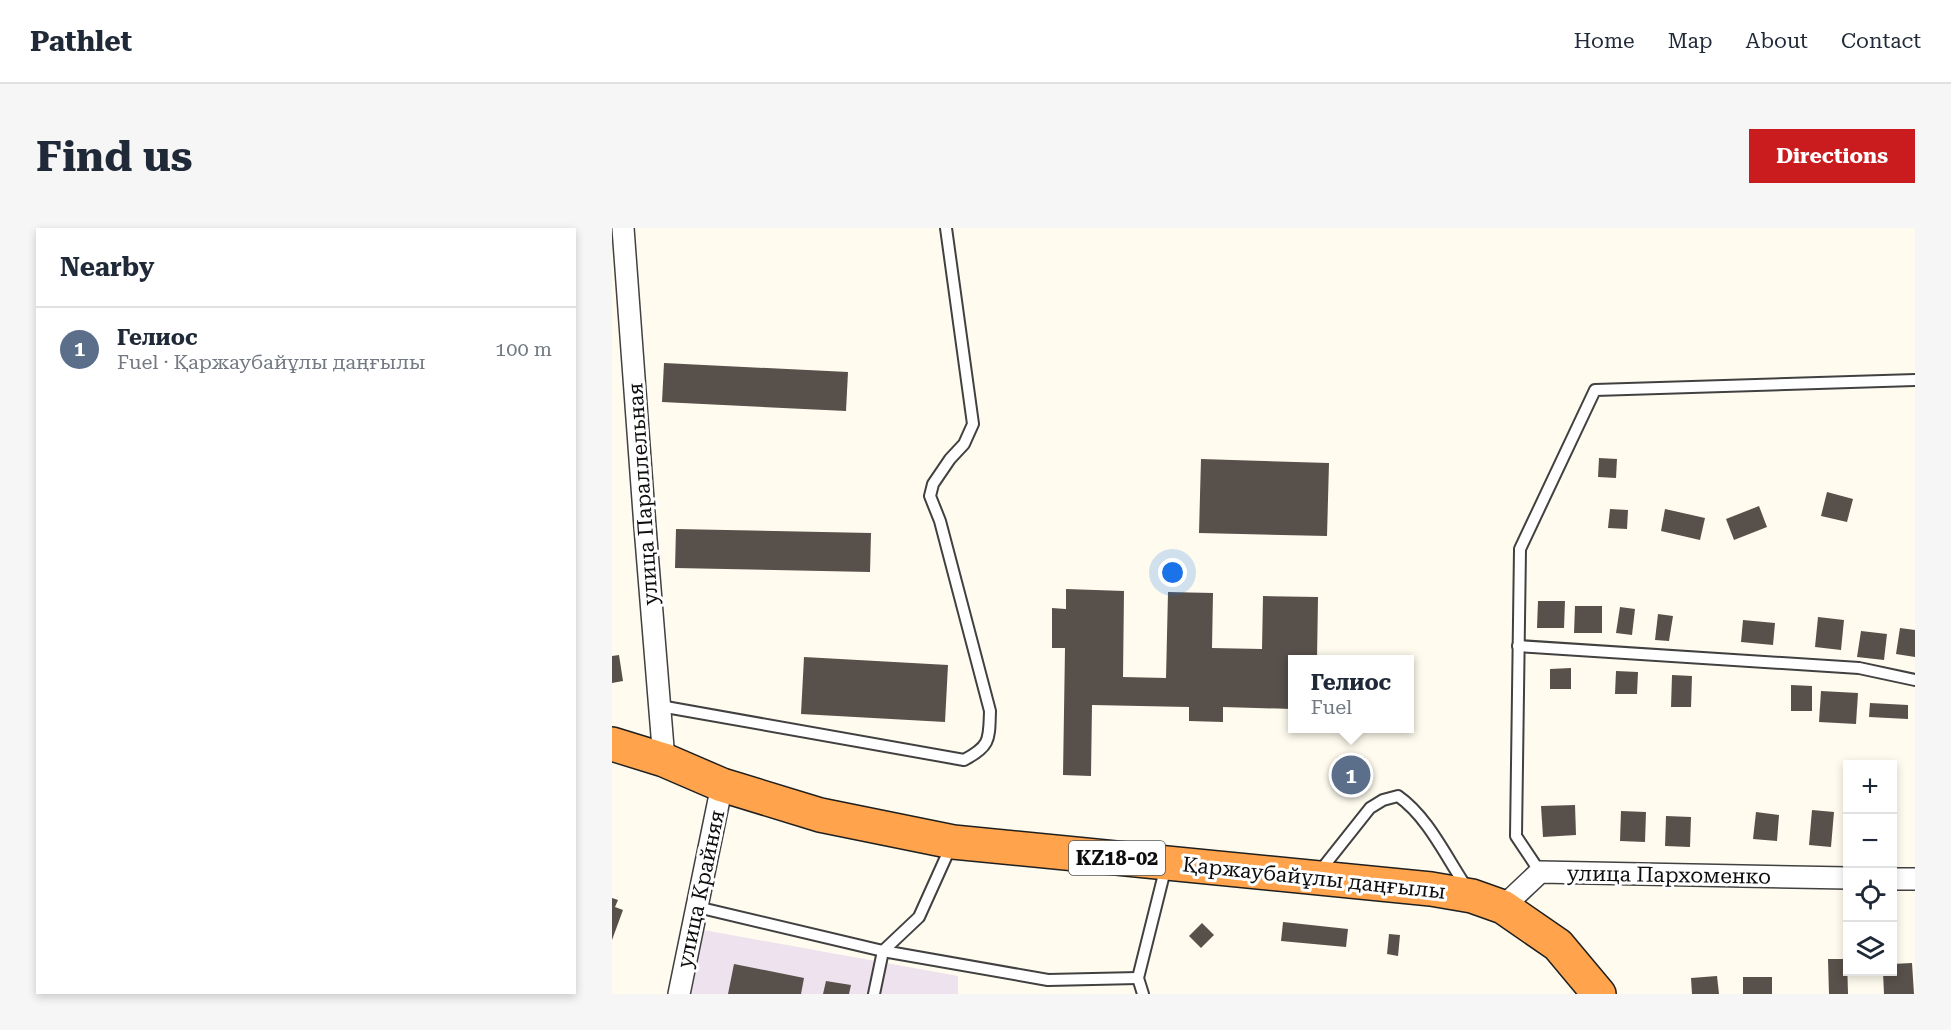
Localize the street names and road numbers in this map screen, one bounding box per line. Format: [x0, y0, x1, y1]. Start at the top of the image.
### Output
street label: улица Параллельная [623, 382, 663, 606]
street label: улица Крайняя [673, 808, 729, 970]
road number: KZ18-02 [1069, 841, 1165, 875]
street label: Қаржаубайұлы даңғылы [1181, 852, 1447, 904]
street label: улица Пархоменко [1567, 861, 1771, 889]

